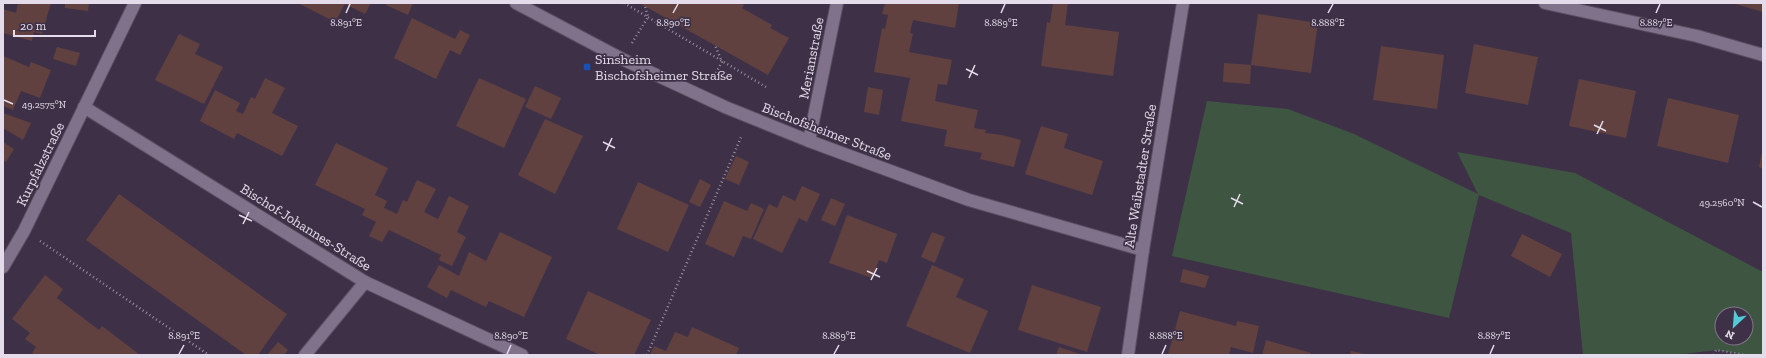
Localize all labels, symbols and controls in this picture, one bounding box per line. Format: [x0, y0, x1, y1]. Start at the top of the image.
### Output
scale bar [14, 12, 95, 38]
street label: Merianstraße [795, 15, 828, 100]
text: 8.891°E [330, 17, 362, 29]
text: 8.890°E [656, 17, 690, 29]
text: 8.889°E [984, 17, 1018, 29]
text: 8.888°E [1311, 17, 1345, 29]
text: 8.887°E [1640, 17, 1672, 29]
text: 20 m [20, 19, 47, 33]
place label: Sinsheim Bischofsheimer Straße [595, 51, 733, 84]
marker: Sinsheim Bischofsheimer Straße [582, 62, 592, 72]
text: 49.2575°N [22, 99, 67, 111]
street label: Bischofsheimer Straße [760, 99, 894, 164]
street label: Alte Waibstadter Straße [1121, 103, 1160, 249]
street label: Kurpfalzstraße [13, 119, 68, 209]
street label: Bischof-Johannes-Straße [237, 180, 375, 275]
text: 49.2560°N [1699, 197, 1745, 209]
north arrow [1714, 306, 1754, 346]
text: N [1723, 327, 1736, 342]
text: 8.891°E [168, 330, 200, 342]
text: 8.890°E [494, 330, 528, 342]
text: 8.889°E [822, 330, 856, 342]
text: 8.888°E [1149, 330, 1183, 342]
text: 8.887°E [1478, 330, 1510, 342]

